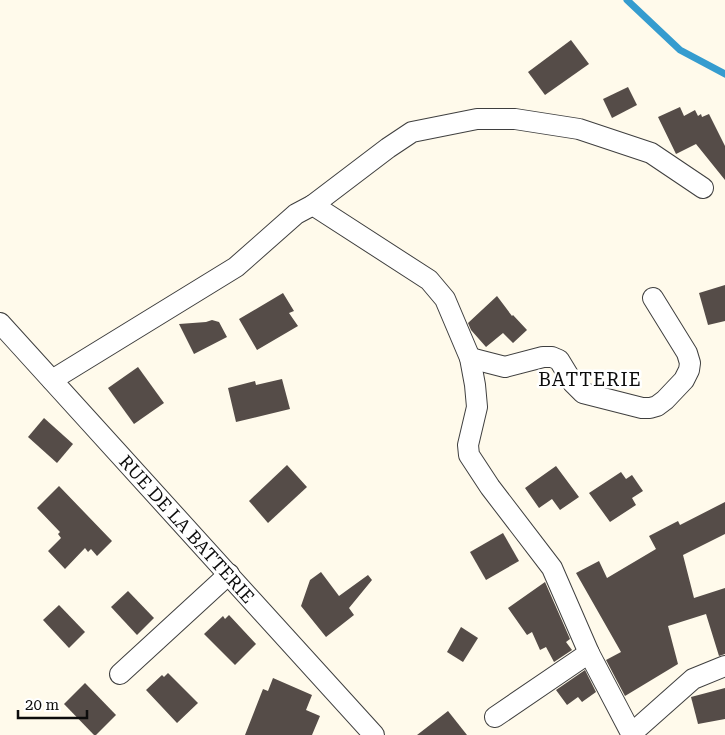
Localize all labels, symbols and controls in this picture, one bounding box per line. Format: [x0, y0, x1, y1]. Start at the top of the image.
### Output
district label: BATTERIE [538, 368, 642, 391]
street label: RUE DE LA BATTERIE [115, 451, 259, 607]
scale bar [18, 688, 86, 720]
text: 20 m [25, 696, 60, 714]

